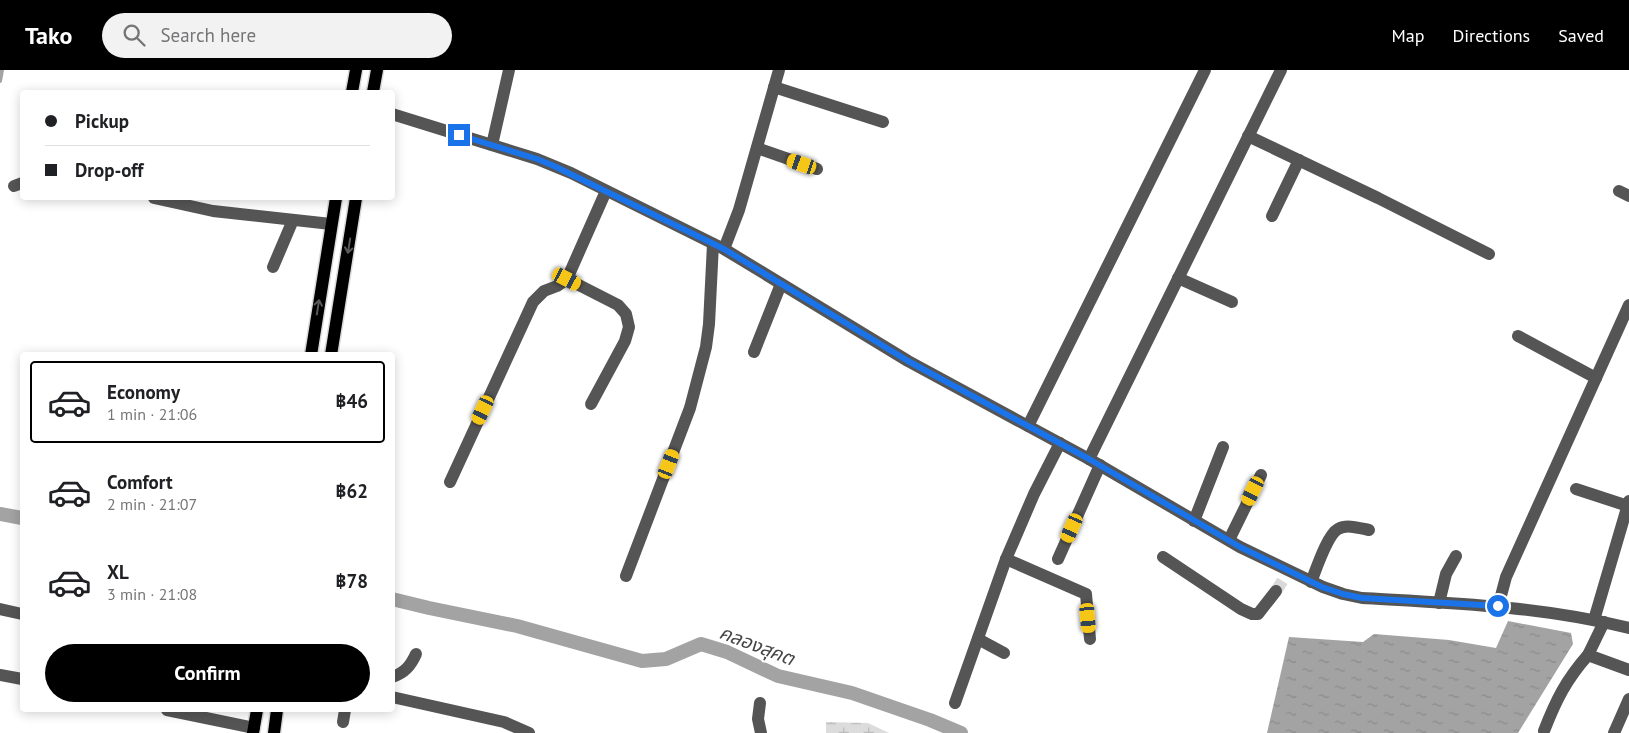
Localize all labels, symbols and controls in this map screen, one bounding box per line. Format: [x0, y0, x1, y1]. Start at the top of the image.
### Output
search box [102, 13, 452, 58]
text: Tako [25, 20, 72, 51]
icon: search [120, 21, 148, 49]
text: Search here [160, 23, 256, 47]
text: Map [1392, 24, 1424, 47]
text: Directions [1452, 24, 1530, 47]
text: Saved [1558, 24, 1604, 47]
text: Pickup [75, 109, 129, 133]
route end [448, 124, 470, 146]
car [785, 152, 818, 176]
text: Drop-off [75, 158, 143, 182]
one-way arrow [344, 237, 354, 253]
car [550, 266, 583, 292]
one-way arrow [314, 299, 324, 315]
icon: car [47, 380, 92, 425]
text: Economy [107, 380, 180, 404]
text: ฿46 [335, 389, 368, 413]
car [469, 393, 496, 427]
text: 1 min · 21:06 [107, 404, 197, 424]
car [656, 447, 681, 481]
icon: car [47, 470, 92, 515]
text: Comfort [107, 470, 173, 494]
car [1239, 474, 1266, 508]
text: ฿62 [335, 479, 368, 503]
text: 2 min · 21:07 [107, 494, 197, 514]
car [1059, 511, 1084, 545]
icon: car [47, 560, 92, 605]
text: XL [107, 560, 129, 584]
text: ฿78 [335, 569, 368, 593]
text: 3 min · 21:08 [107, 584, 197, 604]
route start [1487, 595, 1509, 617]
car [1079, 602, 1096, 634]
water label: คลองสุคต [716, 620, 799, 671]
button: Confirm [45, 644, 370, 702]

